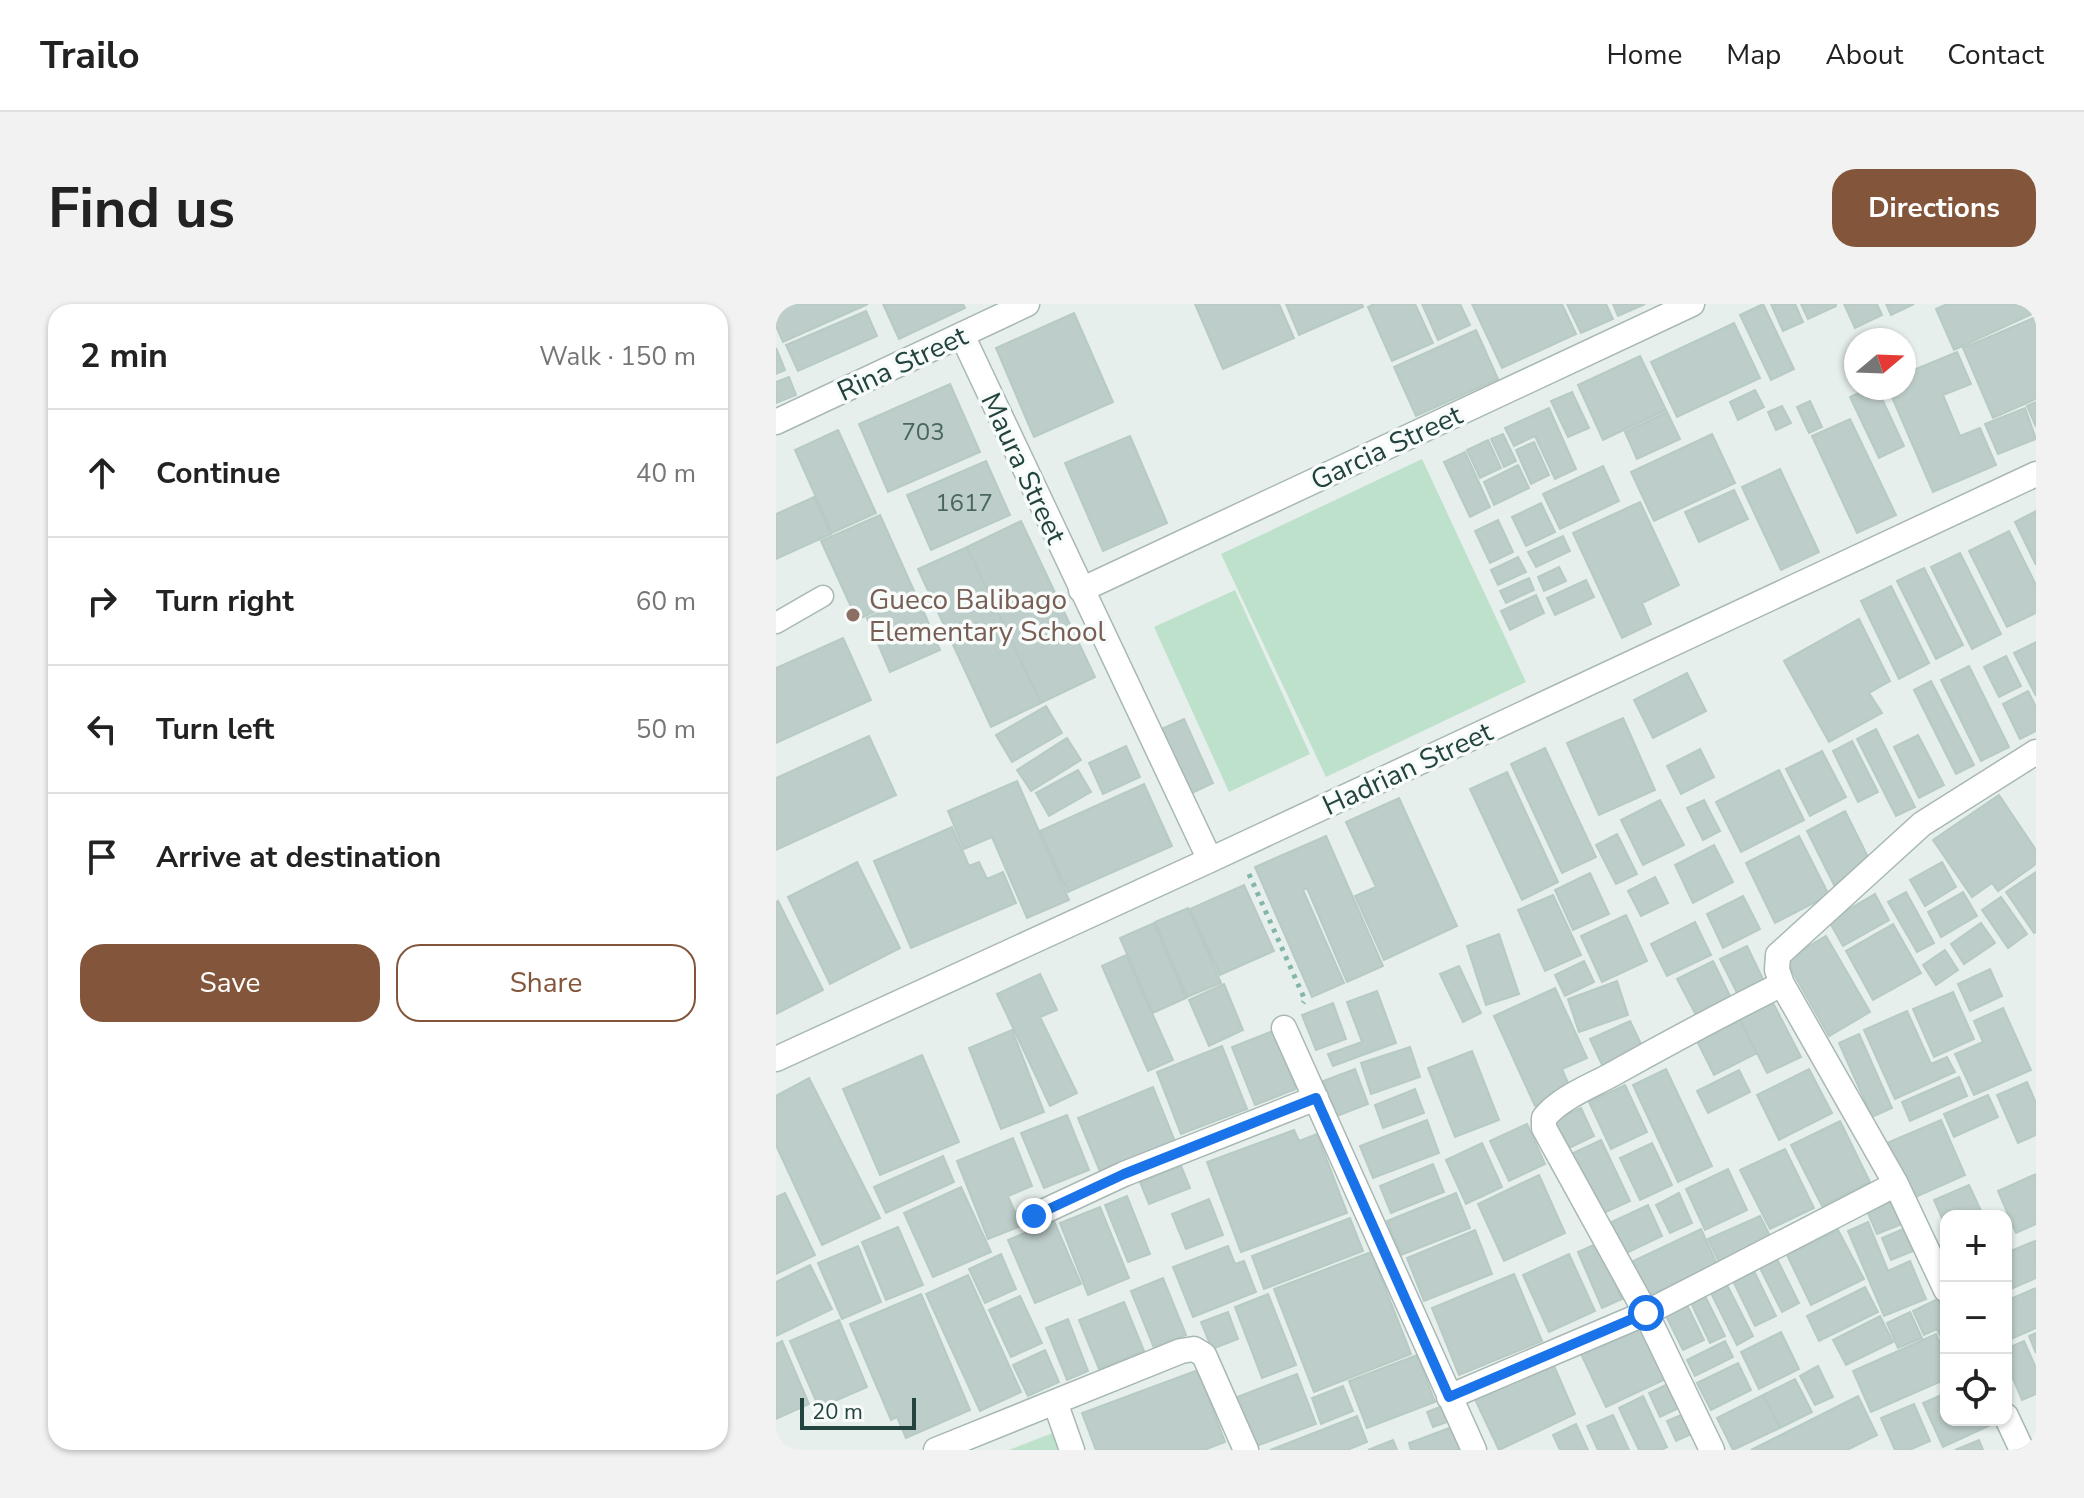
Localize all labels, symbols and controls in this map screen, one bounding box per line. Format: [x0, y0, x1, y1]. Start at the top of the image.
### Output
text: Trailo [40, 30, 140, 81]
text: Home [1607, 36, 1682, 74]
text: Map [1726, 36, 1781, 74]
text: About [1825, 36, 1903, 74]
text: Contact [1947, 36, 2044, 74]
button: Directions [1832, 169, 2036, 247]
text: Find us [48, 170, 235, 247]
street label: Rina Street [831, 317, 974, 411]
north arrow [1844, 328, 1916, 400]
text: 2 min [80, 333, 168, 379]
text: Walk · 150 m [539, 339, 696, 374]
street label: Maura Street [971, 387, 1075, 550]
street label: Garcia Street [1305, 396, 1468, 500]
house number: 703 [901, 416, 945, 448]
icon: ahead [80, 451, 124, 495]
text: Continue [156, 453, 281, 494]
text: 40 m [636, 456, 696, 491]
house number: 1617 [935, 487, 993, 519]
icon: right [80, 579, 124, 623]
text: Turn right [156, 581, 294, 622]
place label: Gueco Balibago Elementary School [869, 581, 1106, 651]
text: 60 m [636, 584, 696, 619]
marker: Gueco Balibago Elementary School [844, 606, 862, 624]
icon: left [80, 707, 124, 751]
text: Turn left [156, 709, 274, 750]
text: 50 m [636, 712, 696, 747]
street label: Hadrian Street [1316, 713, 1499, 825]
icon: arrive [80, 835, 124, 879]
text: Arrive at destination [156, 837, 441, 878]
button: Save [80, 944, 380, 1022]
button: Share [396, 944, 696, 1022]
route end [1016, 1198, 1052, 1234]
map controls [1940, 1210, 2012, 1426]
button: + [1940, 1210, 2012, 1282]
button: − [1940, 1282, 2012, 1354]
route start [1628, 1295, 1664, 1331]
button: locate [1940, 1354, 2012, 1426]
scale bar [800, 1394, 916, 1430]
text: 20 m [812, 1397, 863, 1427]

